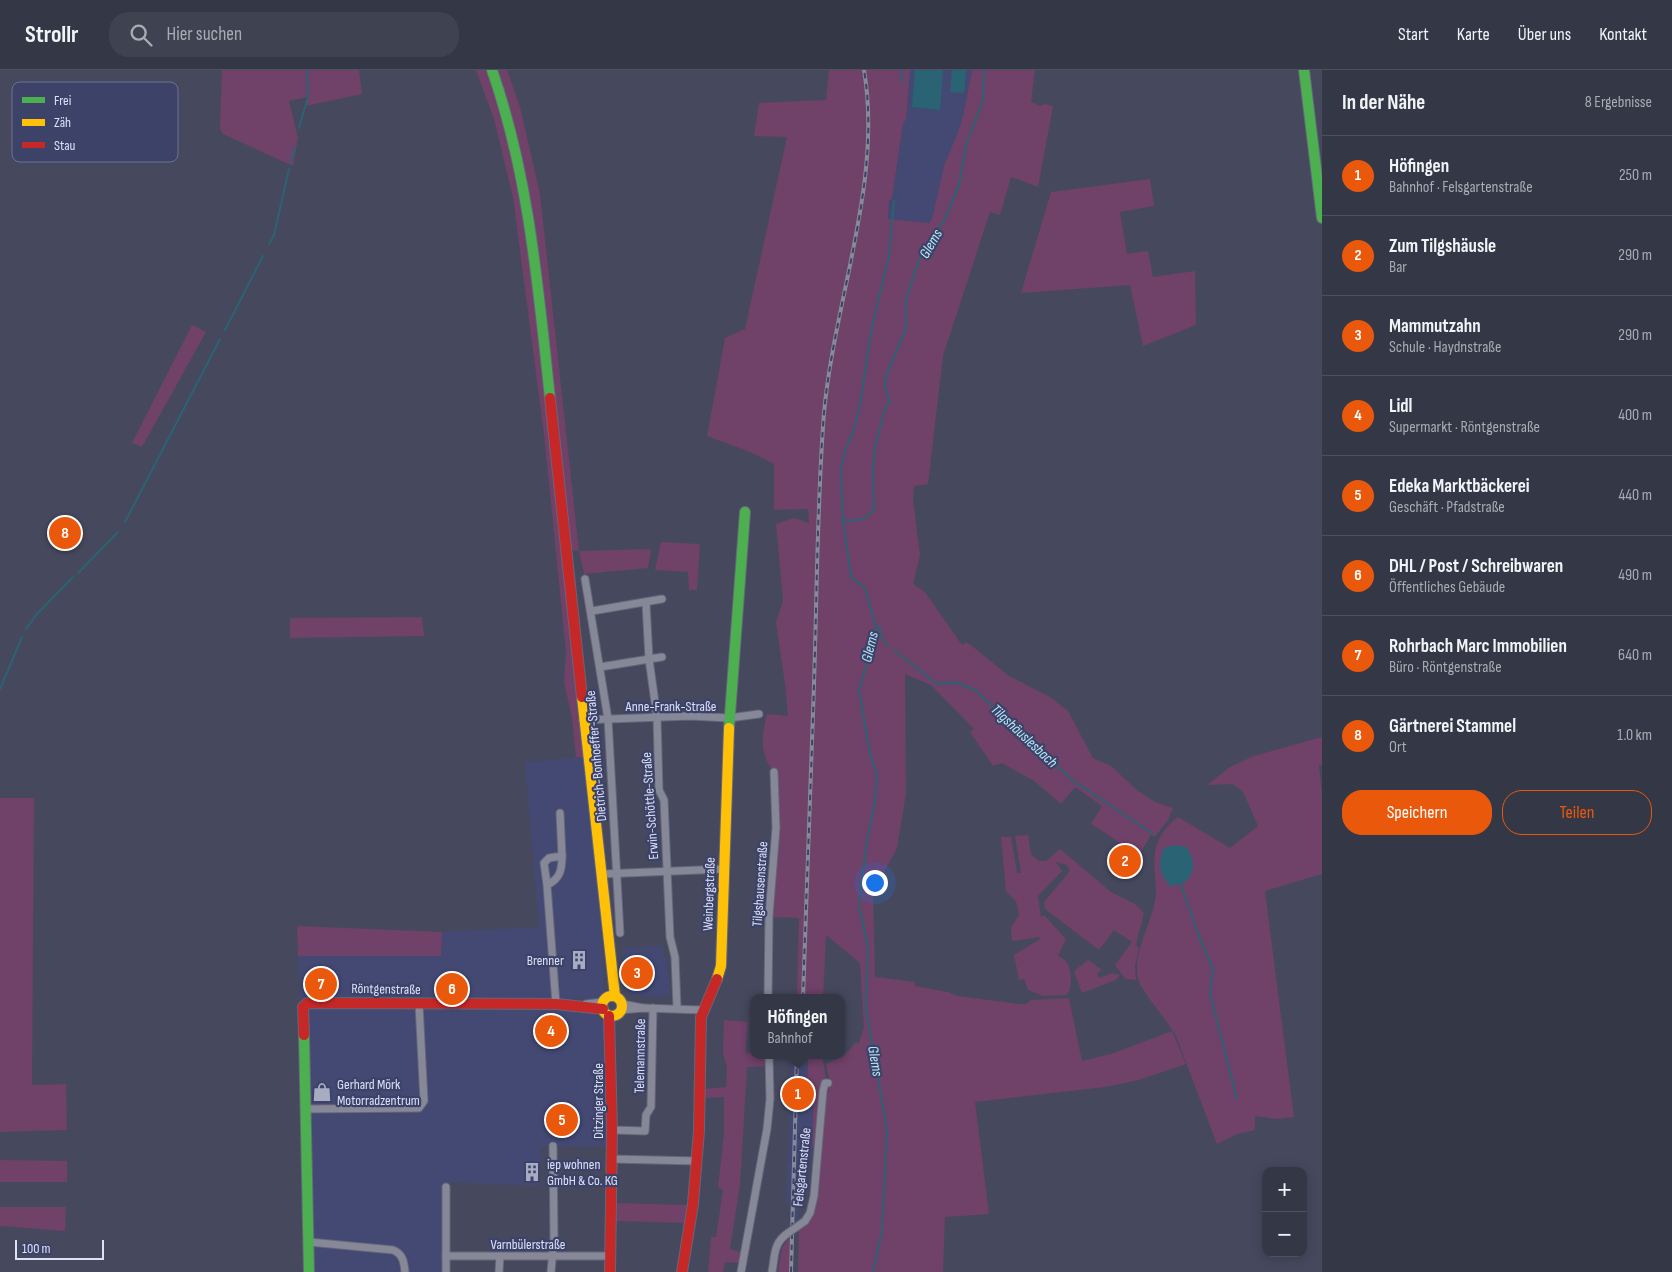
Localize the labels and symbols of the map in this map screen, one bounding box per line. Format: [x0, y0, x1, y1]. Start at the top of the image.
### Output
legend [12, 82, 178, 162]
text: Frei [54, 92, 71, 109]
text: Zäh [54, 114, 71, 131]
text: Stau [54, 137, 76, 154]
water label: Glems [915, 225, 947, 262]
pin: 8 [49, 514, 81, 552]
water label: Glems [857, 629, 883, 664]
street label: Dietrich-Bonhoeffer-Straße [582, 690, 610, 822]
street label: Anne-Frank-Straße [625, 698, 716, 715]
water label: Tilgshäuslesbach [987, 700, 1061, 772]
street label: Erwin-Schöttle-Straße [638, 752, 662, 860]
street label: Tilgshausenstraße [749, 841, 771, 927]
pin: 2 [1109, 842, 1141, 880]
street label: Weinbergstraße [699, 857, 719, 931]
your location [862, 870, 888, 896]
building icon: Brenner [568, 949, 590, 971]
place label: Brenner [527, 952, 564, 969]
pin: 3 [621, 954, 653, 992]
pin: 7 [305, 965, 337, 1003]
pin: 6 [436, 970, 468, 1008]
street label: Röntgenstraße [351, 980, 421, 998]
pin: 4 [535, 1012, 567, 1050]
street label: Telemannstraße [631, 1018, 649, 1094]
water label: Glems [863, 1044, 887, 1078]
street label: Ditzinger Straße [590, 1063, 607, 1139]
pin: 1 [782, 1075, 814, 1113]
place label: Gerhard Mörk Motorradzentrum [337, 1076, 420, 1109]
shop icon: Gerhard Mörk Motorradzentrum [311, 1081, 333, 1103]
pin: 5 [546, 1101, 578, 1139]
street label: Felsgartenstraße [789, 1127, 815, 1207]
place label: iep wohnen GmbH & Co. KG [547, 1156, 618, 1189]
building icon: iep wohnen GmbH & Co. KG [521, 1161, 543, 1183]
street label: Varnbülerstraße [491, 1236, 565, 1253]
scale bar [15, 1237, 104, 1260]

